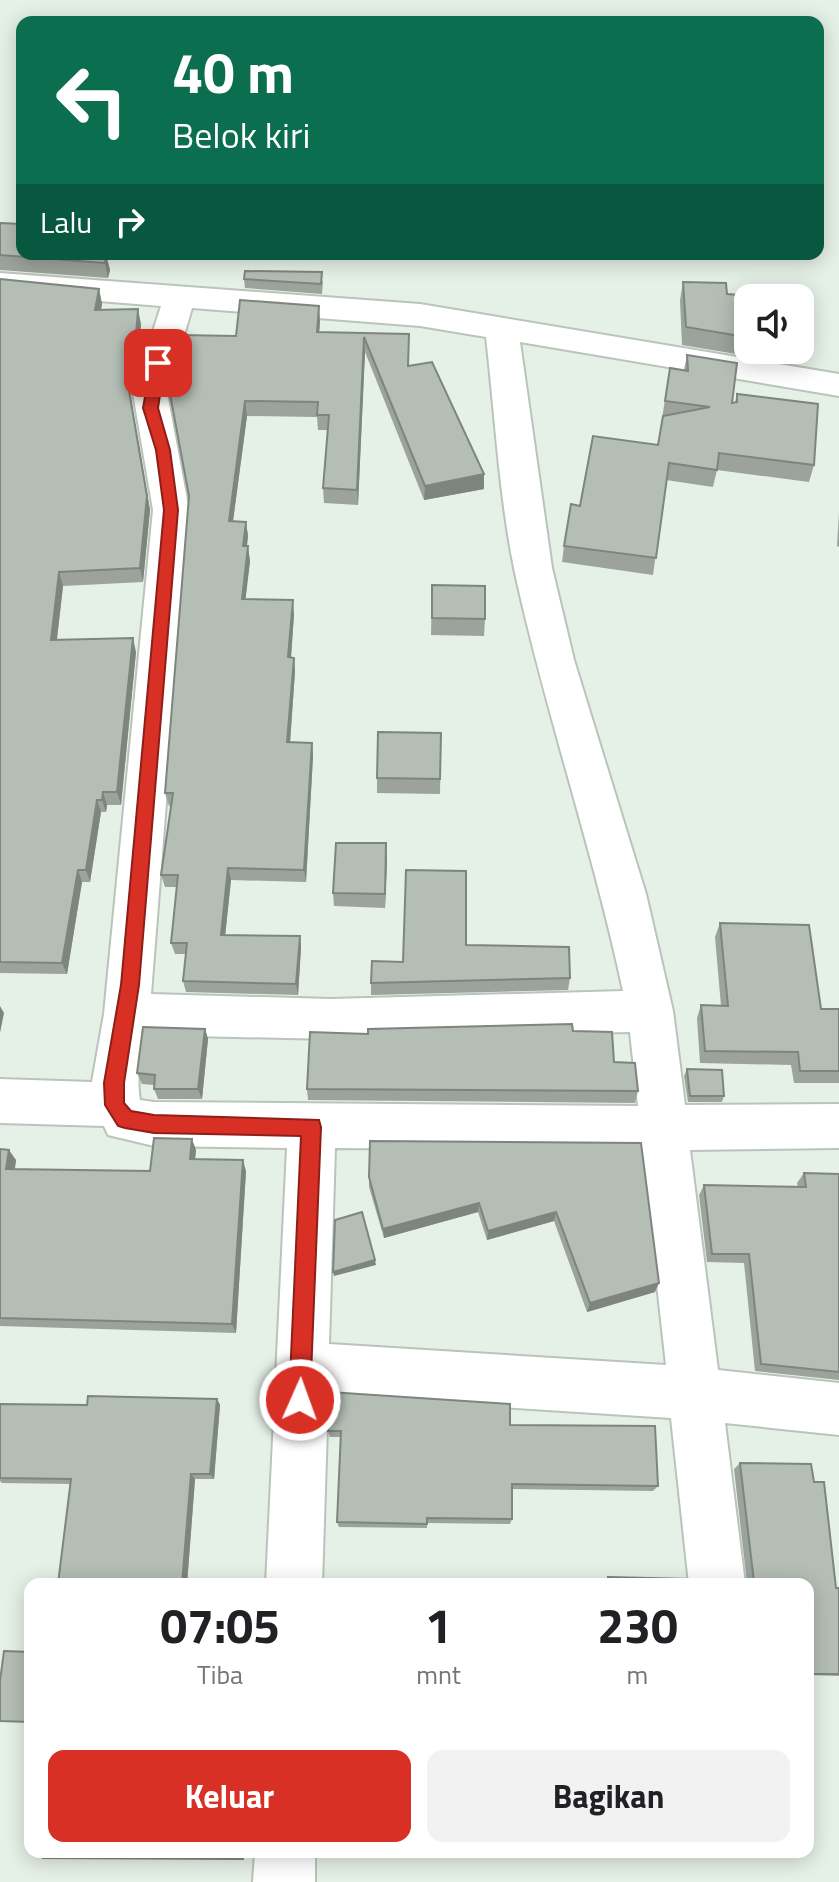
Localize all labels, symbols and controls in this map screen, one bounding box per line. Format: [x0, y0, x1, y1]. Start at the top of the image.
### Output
text: 40 m [172, 30, 294, 115]
icon: left [40, 48, 144, 152]
text: Belok kiri [172, 107, 310, 162]
text: Lalu [40, 199, 92, 245]
icon: right [108, 200, 152, 244]
map controls [734, 284, 814, 364]
button: sound [734, 284, 814, 364]
pin [124, 329, 192, 397]
icon: arrive [136, 341, 180, 385]
position arrow [258, 1358, 342, 1442]
text: 07:05 [160, 1589, 280, 1662]
text: 1 [425, 1589, 452, 1662]
text: 230 [597, 1589, 678, 1662]
text: Tiba [197, 1655, 243, 1694]
text: mnt [416, 1655, 461, 1694]
text: m [627, 1655, 648, 1694]
button: Keluar [48, 1750, 411, 1842]
button: Bagikan [427, 1750, 790, 1842]

